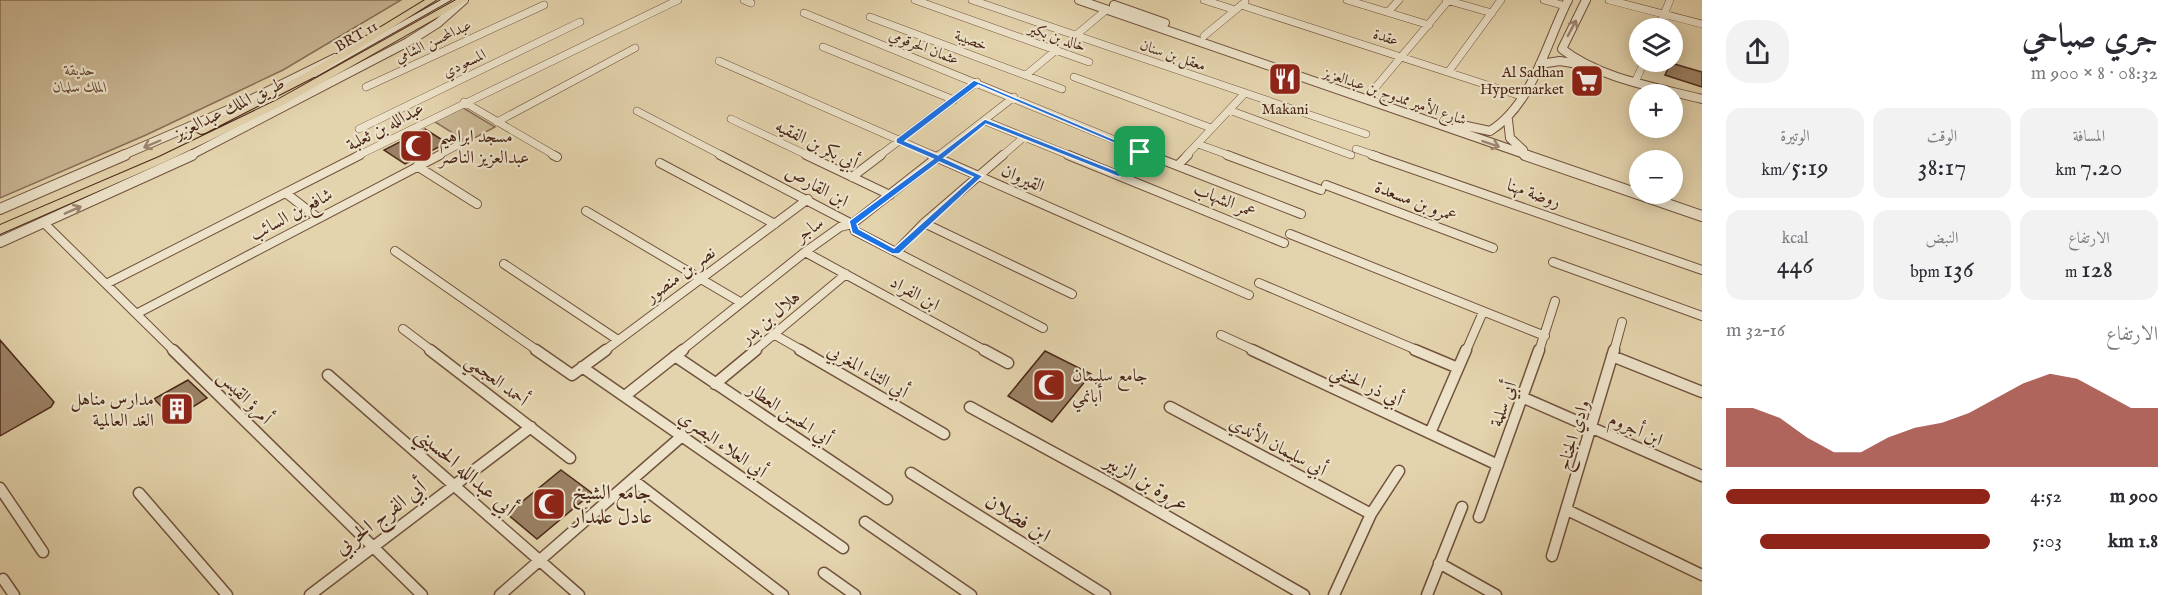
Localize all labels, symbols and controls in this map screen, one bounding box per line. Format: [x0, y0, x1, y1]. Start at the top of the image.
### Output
street label: عبدالمحسن الشامي [392, 15, 475, 69]
street label: BRT 11 [331, 17, 381, 56]
text: جري صباحي [2022, 17, 2158, 59]
street label: خالد بن بكير [1024, 18, 1088, 56]
map controls [1629, 18, 1683, 204]
button: layers [1629, 18, 1683, 72]
one-way arrow [1567, 19, 1578, 37]
button: share [1726, 20, 1789, 83]
street label: عثمان الحرقومي [885, 25, 962, 71]
street label: عقدة [1371, 25, 1401, 50]
street label: خصيبة [952, 26, 990, 55]
street label: معقل بن سنان [1137, 35, 1208, 77]
street label: المسعودي [439, 45, 490, 84]
park label: حديقة الملك سلمان [53, 61, 107, 97]
restaurant icon: Makani [1267, 61, 1303, 97]
street label: شارع الأمير ممدوح بن عبدالعزيز [1318, 61, 1469, 133]
text: 08:32 · 8 × 900 m [2031, 61, 2158, 86]
place label: Al Sadhan Hypermarket [1480, 63, 1564, 99]
supermarket icon: Al Sadhan Hypermarket [1569, 63, 1605, 99]
street label: طريق الملك عبدالعزيز [169, 73, 289, 147]
button: + [1629, 84, 1683, 138]
street label: عبدالله بن ثعلبة [343, 97, 428, 157]
place label: Makani [1261, 100, 1309, 119]
street label: أبي بكر بن الفقيه [770, 113, 864, 178]
place label: مسجد ابراهيم عبدالعزيز الناصر [437, 126, 529, 170]
pin [1114, 126, 1165, 177]
text: الوتيرة [1780, 127, 1810, 147]
text: الوقت [1927, 127, 1957, 147]
text: المسافة [2073, 127, 2105, 147]
mosque icon: مسجد ابراهيم عبدالعزيز الناصر [398, 128, 434, 164]
icon: arrive [1123, 135, 1156, 168]
one-way arrow [143, 139, 162, 150]
one-way arrow [1481, 139, 1500, 150]
button: − [1629, 150, 1683, 204]
text: 5:19 [1791, 151, 1829, 184]
text: 38:17 [1918, 151, 1966, 184]
text: 7.20 [2080, 151, 2123, 184]
street label: القيروان [997, 160, 1048, 199]
street label: ابن القارص [781, 161, 852, 214]
text: /km [1761, 161, 1791, 181]
text: km [2055, 161, 2080, 181]
street label: روضة مهنا [1503, 174, 1564, 214]
street label: عمرو بن مسعدة [1371, 176, 1460, 229]
street label: عمر الشهاب [1190, 178, 1259, 224]
street label: شافع بن السائب [246, 184, 338, 249]
one-way arrow [63, 204, 81, 215]
street label: ساجر [789, 212, 829, 250]
text: kcal [1782, 229, 1808, 249]
text: النبض [1926, 229, 1958, 249]
text: الارتفاع [2068, 229, 2110, 249]
street label: نصر بن منصور [639, 242, 721, 310]
text: 446 [1777, 249, 1813, 282]
text: 136 [1943, 253, 1974, 286]
text: 128 [2081, 253, 2113, 286]
text: bpm [1910, 263, 1943, 283]
text: m [2065, 263, 2081, 283]
street label: ابن الفراد [885, 271, 943, 317]
street label: هلال بن بدر [735, 286, 806, 351]
text: 16–32 m [1726, 318, 1785, 343]
text: الارتفاع [2106, 322, 2158, 347]
street label: أبي الثناء المغربي [822, 337, 914, 407]
street label: أحمد العجمي [458, 348, 535, 416]
street label: أبي ذر الحنفي [1325, 357, 1408, 418]
street label: أمرؤ القيس [212, 364, 279, 431]
place label: جامع سليمان أبانمي [1072, 365, 1148, 413]
mosque icon: جامع سليمان أبانمي [1031, 367, 1067, 403]
street label: أبي الحسن العطار [740, 375, 838, 454]
street label: أبي سلمة [1483, 377, 1525, 431]
place label: مدارس مناهل الغد العالمية [70, 389, 154, 433]
building icon: مدارس مناهل الغد العالمية [159, 391, 195, 427]
street label: وادي الجناح [1553, 397, 1599, 474]
street label: أبي العلاء البصري [672, 404, 773, 486]
street label: ابن أجروم [1604, 406, 1667, 455]
street label: أبي سليمان الأندي [1224, 409, 1332, 485]
street label: أبي عبدالله الحسيني [406, 419, 523, 527]
street label: عروة بن الزبير [1097, 447, 1193, 518]
street label: أبي الفرج الحربي [327, 472, 435, 565]
place label: جامع الشيخ عادل علمدار [570, 480, 653, 531]
text: 4:52 [2030, 484, 2062, 509]
text: 900 m [2110, 484, 2158, 509]
mosque icon: جامع الشيخ عادل علمدار [531, 486, 567, 522]
street label: ابن فضلان [979, 489, 1055, 550]
text: 5:03 [2032, 529, 2062, 554]
text: 1.8 km [2108, 529, 2158, 554]

